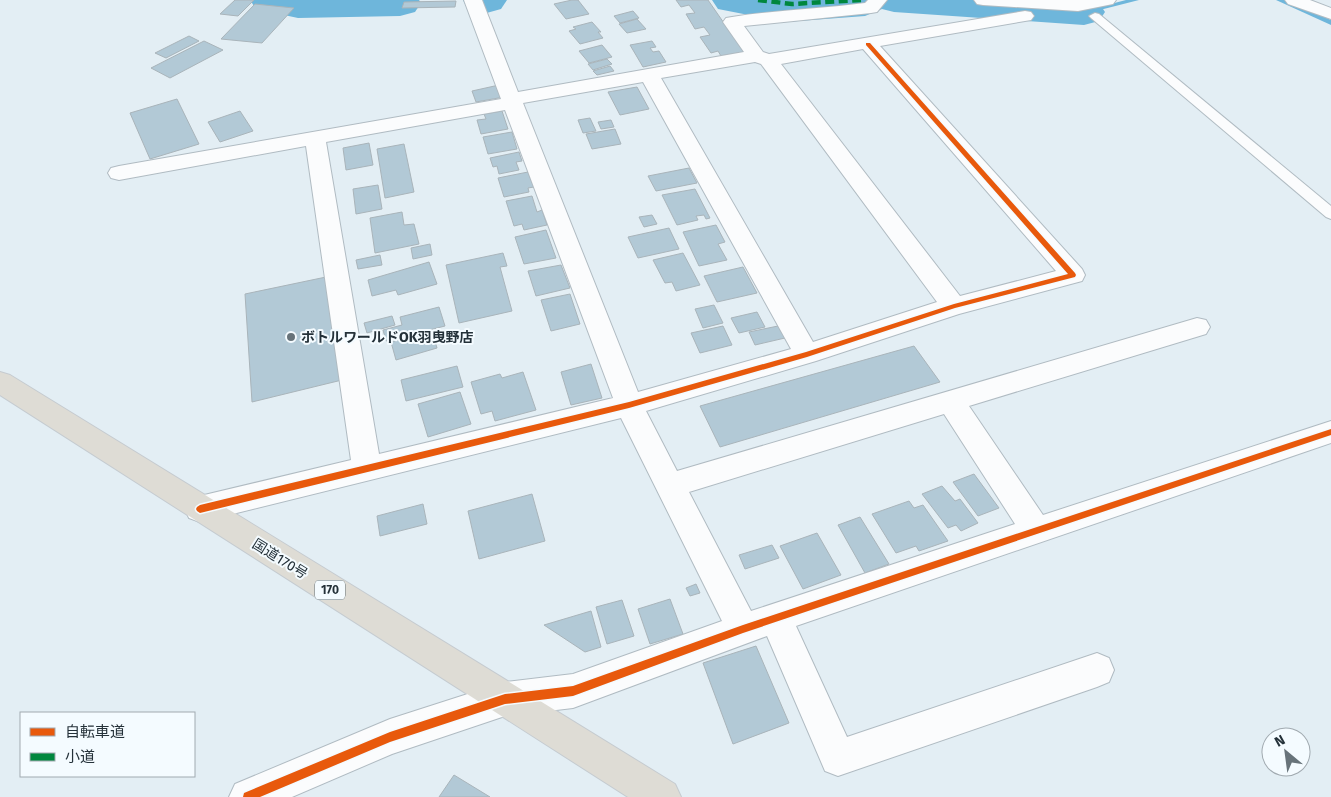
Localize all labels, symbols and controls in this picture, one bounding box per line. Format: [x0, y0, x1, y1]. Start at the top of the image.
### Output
place label: ボトルワールドOK羽曳野店 [301, 329, 474, 346]
marker: ボトルワールドOK羽曳野店 [285, 331, 297, 343]
street label: 国道170号 [249, 535, 311, 583]
road number: 170 [315, 580, 345, 600]
legend [20, 712, 195, 777]
text: 自転車道 [65, 723, 125, 741]
north arrow [1261, 727, 1311, 777]
text: N [1272, 731, 1288, 751]
text: 小道 [65, 748, 95, 766]

